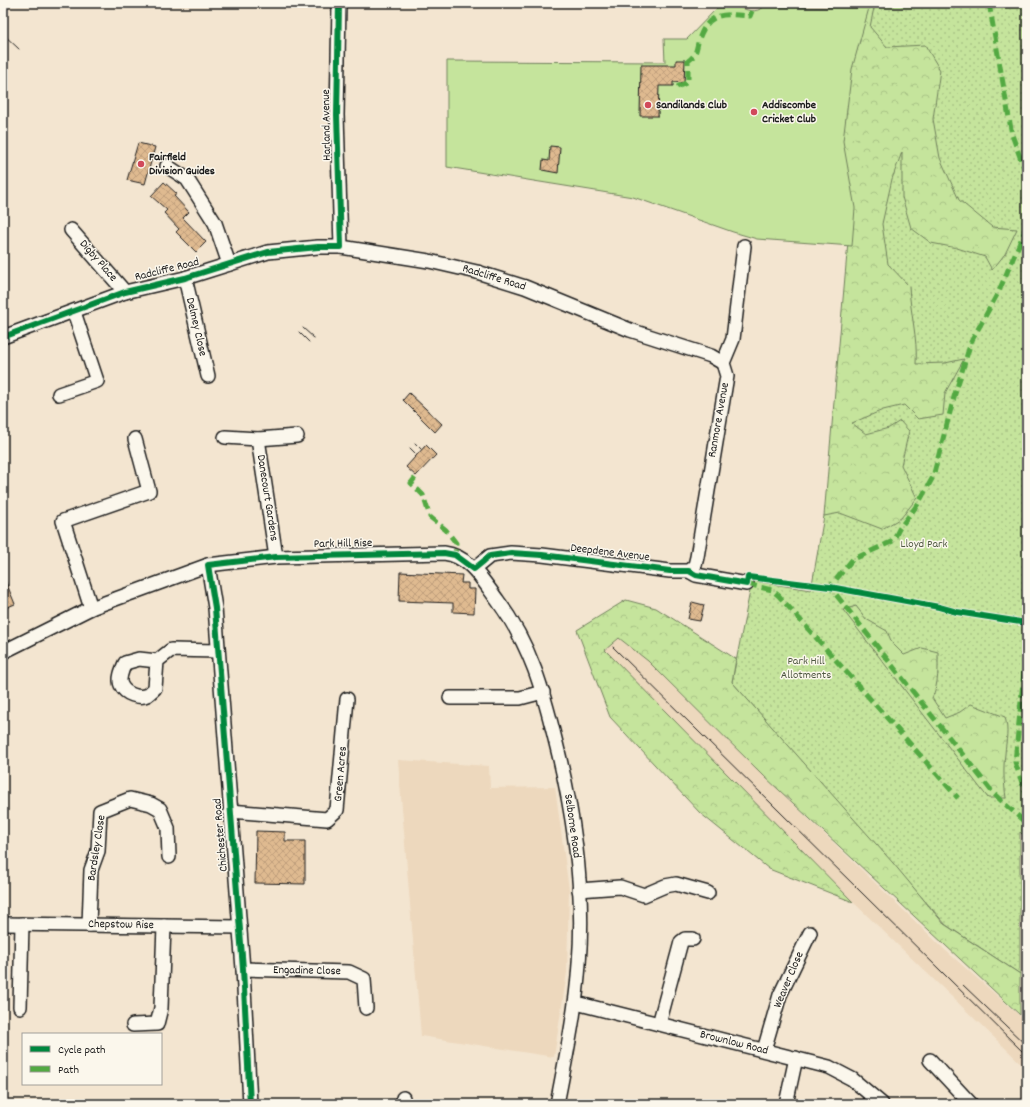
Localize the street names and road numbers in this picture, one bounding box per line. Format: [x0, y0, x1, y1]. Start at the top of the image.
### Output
street label: Harland Avenue [318, 89, 336, 161]
street label: Digby Place [75, 236, 121, 286]
street label: Radcliffe Road [133, 254, 201, 286]
street label: Radcliffe Road [460, 260, 528, 296]
street label: Delmey Close [181, 296, 211, 358]
street label: Ranmore Avenue [704, 381, 734, 459]
street label: Danecourt Gardens [252, 454, 282, 542]
street label: Park Hill Rise [314, 535, 372, 553]
street label: Deepdene Avenue [569, 540, 651, 566]
street label: Green Acres [330, 746, 352, 802]
street label: Selborne Road [559, 793, 585, 859]
street label: Chichester Road [209, 798, 233, 872]
street label: Bardsley Close [83, 814, 111, 882]
street label: Chepstow Rise [88, 916, 154, 934]
street label: Weaver Close [770, 949, 808, 1011]
street label: Engadine Close [273, 962, 341, 980]
street label: Brownlow Road [698, 1026, 770, 1060]

